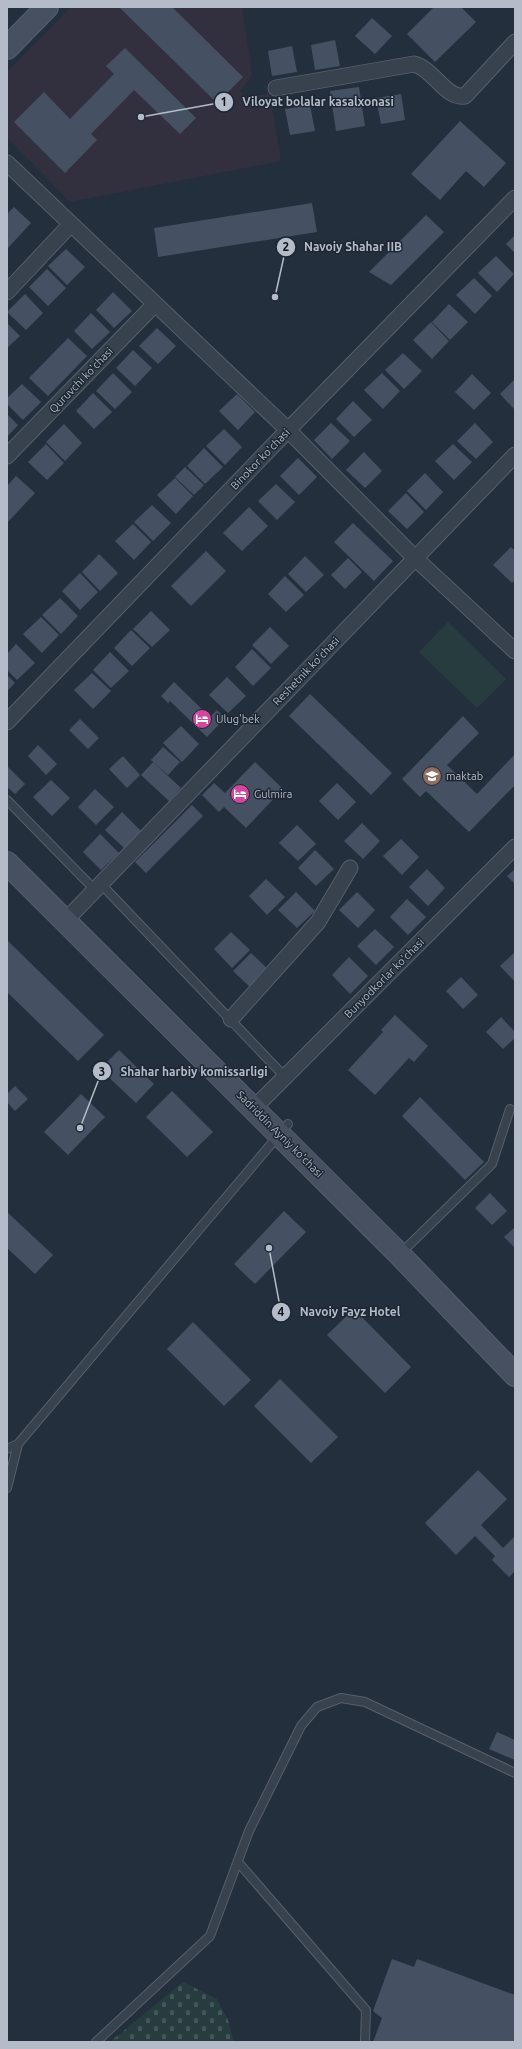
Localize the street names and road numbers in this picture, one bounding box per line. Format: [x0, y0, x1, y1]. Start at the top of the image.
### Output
street label: Quruvchi ko'chasi [47, 345, 115, 415]
street label: Binokor ko'chasi [228, 426, 292, 492]
street label: Reshetnik ko'chasi [270, 634, 342, 708]
street label: Bunyodkorlar ko'chasi [342, 936, 426, 1020]
street label: Sadriddin Ayniy ko'chasi [234, 1088, 326, 1180]

